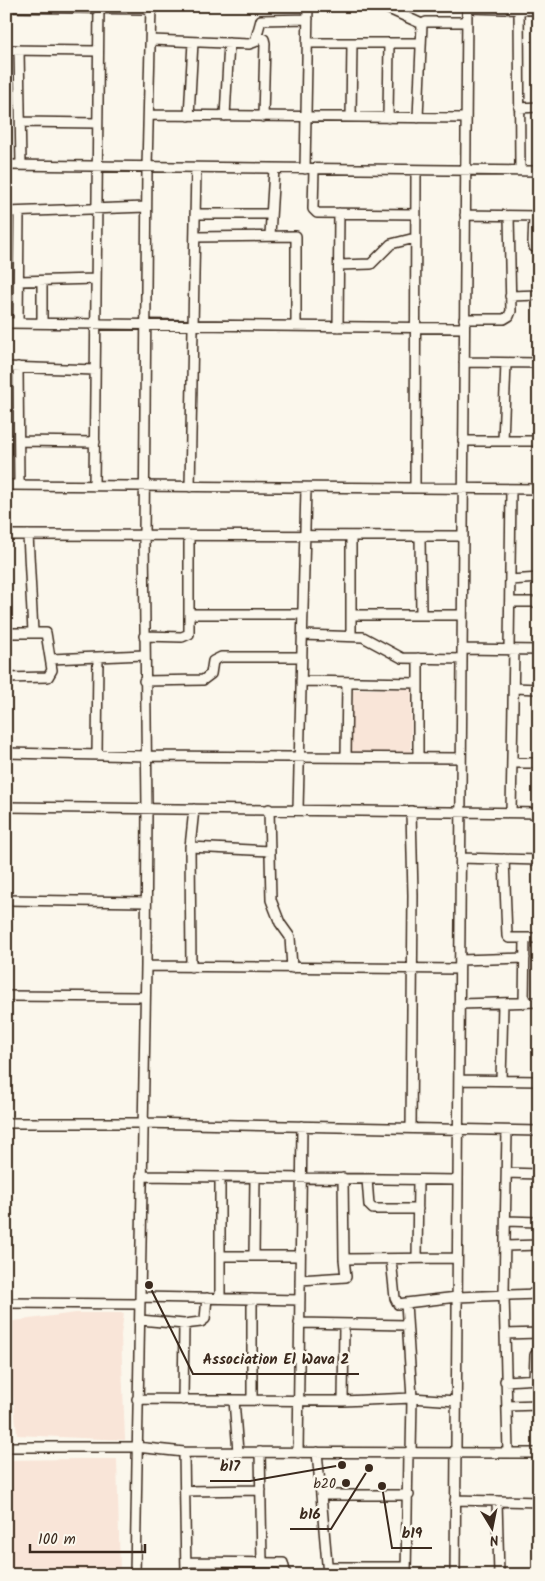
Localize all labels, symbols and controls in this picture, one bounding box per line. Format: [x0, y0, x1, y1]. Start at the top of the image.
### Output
callout: Association El Wava 2 [193, 1344, 359, 1374]
text: Association El Wava 2 [203, 1348, 350, 1372]
callout: b17 [210, 1451, 250, 1481]
text: b17 [220, 1455, 241, 1479]
place label: b20 [314, 1473, 336, 1495]
marker: b20 [340, 1477, 352, 1489]
callout: b16 [290, 1499, 331, 1529]
text: b16 [299, 1503, 321, 1527]
north arrow [468, 1504, 518, 1554]
callout: b19 [392, 1518, 432, 1548]
scale bar [30, 1521, 145, 1553]
text: b19 [402, 1522, 423, 1546]
text: 100 m [38, 1528, 76, 1552]
text: N [488, 1528, 500, 1551]

